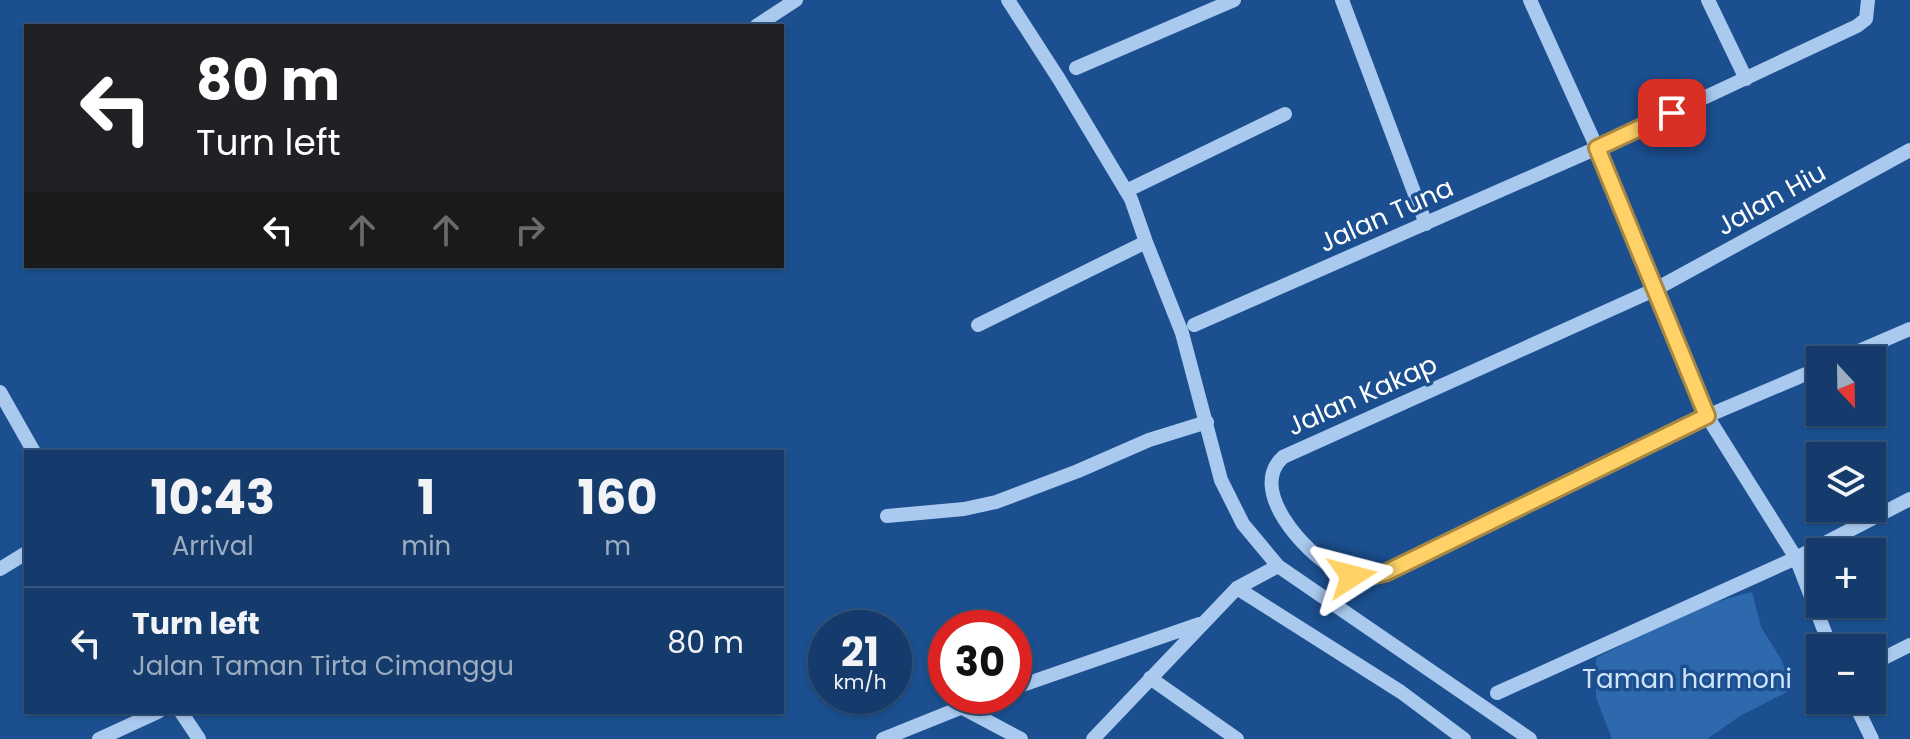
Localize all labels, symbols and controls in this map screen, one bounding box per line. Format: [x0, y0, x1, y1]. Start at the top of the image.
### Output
text: 80 m [196, 41, 340, 120]
icon: left [64, 56, 168, 160]
pin [1638, 79, 1706, 147]
icon: arrive [1650, 91, 1694, 135]
text: Turn left [196, 117, 341, 168]
street label: Jalan Hiu [1710, 154, 1832, 244]
street label: Jalan Tuna [1313, 169, 1459, 261]
icon: left [256, 208, 300, 252]
icon: ahead [340, 208, 384, 252]
icon: ahead [424, 208, 468, 252]
icon: right [508, 208, 552, 252]
street label: Jalan Kakap [1281, 346, 1443, 444]
north arrow [1806, 346, 1886, 426]
map controls [1806, 346, 1886, 714]
button: layers [1806, 442, 1886, 522]
text: 10:43 [150, 464, 275, 531]
text: 1 [417, 464, 435, 531]
text: 160 [578, 464, 658, 531]
text: Arrival [172, 528, 254, 564]
text: min [401, 528, 451, 564]
text: m [604, 528, 631, 564]
position arrow [1310, 534, 1394, 618]
button: + [1806, 538, 1886, 618]
text: Turn left [132, 602, 260, 645]
speed limit sign: 30 [928, 610, 1032, 714]
icon: left [64, 621, 108, 665]
text: 80 m [667, 621, 744, 664]
text: 21 [841, 624, 879, 680]
button: − [1806, 634, 1886, 714]
text: Jalan Taman Tirta Cimanggu [132, 648, 514, 684]
park label: Taman harmoni [1582, 661, 1792, 697]
text: km/h [833, 668, 887, 696]

